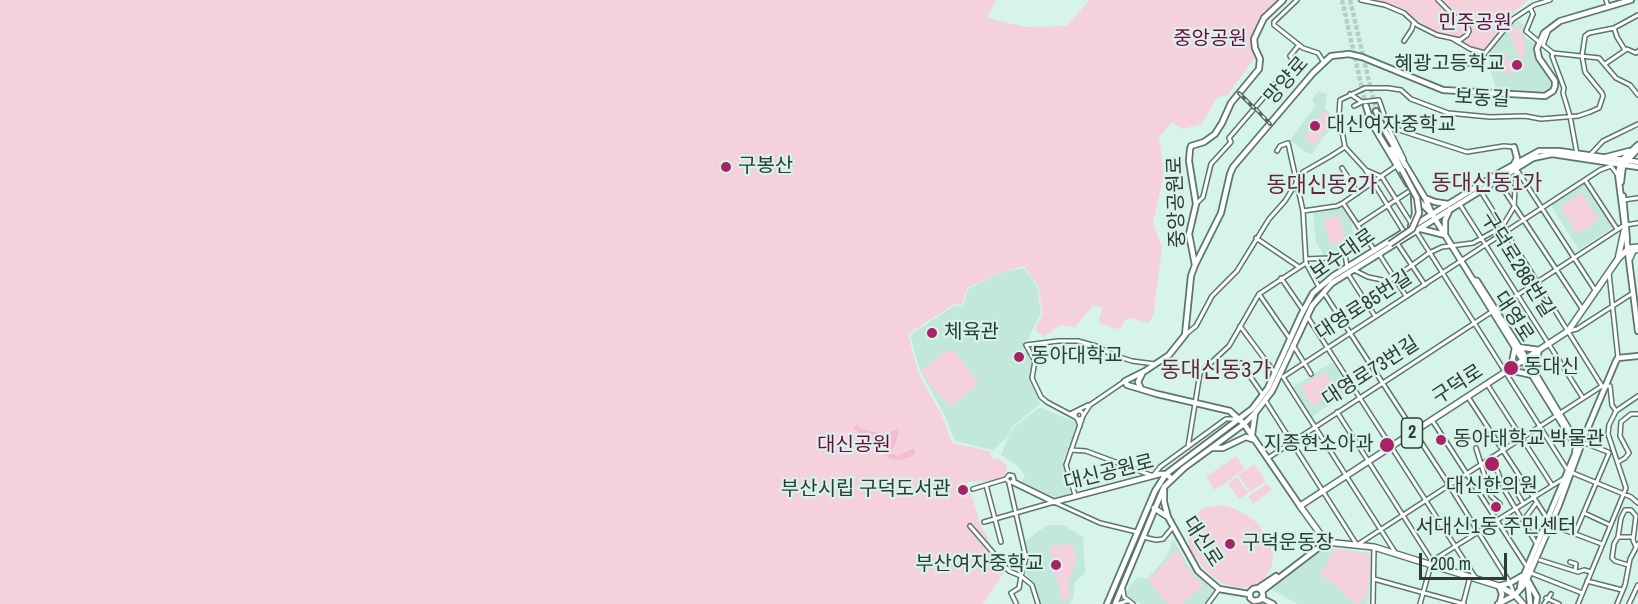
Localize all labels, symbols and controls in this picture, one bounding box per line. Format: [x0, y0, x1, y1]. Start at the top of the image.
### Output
park label: 민주공원 [1438, 12, 1512, 36]
park label: 중앙공원 [1173, 28, 1247, 52]
street label: 망양로 [1260, 52, 1314, 110]
place label: 혜광고등학교 [1395, 53, 1505, 77]
marker: 혜광고등학교 [1510, 58, 1524, 72]
street label: 보동길 [1454, 86, 1510, 112]
place label: 대신여자중학교 [1327, 114, 1456, 138]
marker: 대신여자중학교 [1308, 119, 1322, 133]
place label: 구봉산 [738, 155, 793, 179]
street label: 중앙공원로 [1163, 156, 1191, 248]
marker: 구봉산 [719, 160, 733, 174]
district label: 동대신동1가 [1431, 171, 1543, 197]
district label: 동대신동2가 [1266, 173, 1378, 199]
street label: 구덕로286번길 [1475, 208, 1559, 322]
street label: 보수대로 [1306, 224, 1380, 286]
street label: 대영로85번길 [1311, 266, 1417, 346]
street label: 대영로 [1488, 287, 1538, 347]
place label: 체육관 [944, 321, 999, 345]
marker: 체육관 [925, 326, 939, 340]
street label: 대영로73번길 [1318, 332, 1424, 412]
place label: 동아대학교 [1031, 345, 1123, 369]
marker: 동아대학교 [1012, 350, 1026, 364]
place label: 동대신 [1524, 356, 1579, 380]
district label: 동대신동3가 [1160, 358, 1272, 384]
marker: 동대신 [1502, 359, 1520, 377]
street label: 구덕로 [1428, 360, 1488, 410]
road number: 2 [1402, 418, 1422, 448]
place label: 동아대학교 박물관 [1453, 428, 1605, 452]
place label: 지종현소아과 [1264, 433, 1374, 457]
marker: 동아대학교 박물관 [1434, 433, 1448, 447]
park label: 대신공원 [817, 434, 891, 458]
marker: 지종현소아과 [1378, 436, 1396, 454]
street label: 대신공원로 [1061, 450, 1157, 496]
marker: 대신한의원 [1483, 455, 1501, 473]
place label: 대신한의원 [1446, 475, 1538, 499]
place label: 부산시립 구덕도서관 [781, 478, 951, 502]
marker: 부산시립 구덕도서관 [956, 483, 970, 497]
marker: 서대신1동 주민센터 [1489, 500, 1503, 514]
street label: 대신로 [1177, 512, 1227, 572]
place label: 서대신1동 주민센터 [1416, 516, 1576, 540]
place label: 구덕운동장 [1242, 532, 1334, 556]
marker: 구덕운동장 [1223, 537, 1237, 551]
scale bar [1422, 541, 1510, 579]
text: 200 m [1430, 551, 1471, 576]
place label: 부산여자중학교 [915, 553, 1044, 577]
marker: 부산여자중학교 [1049, 558, 1063, 572]

